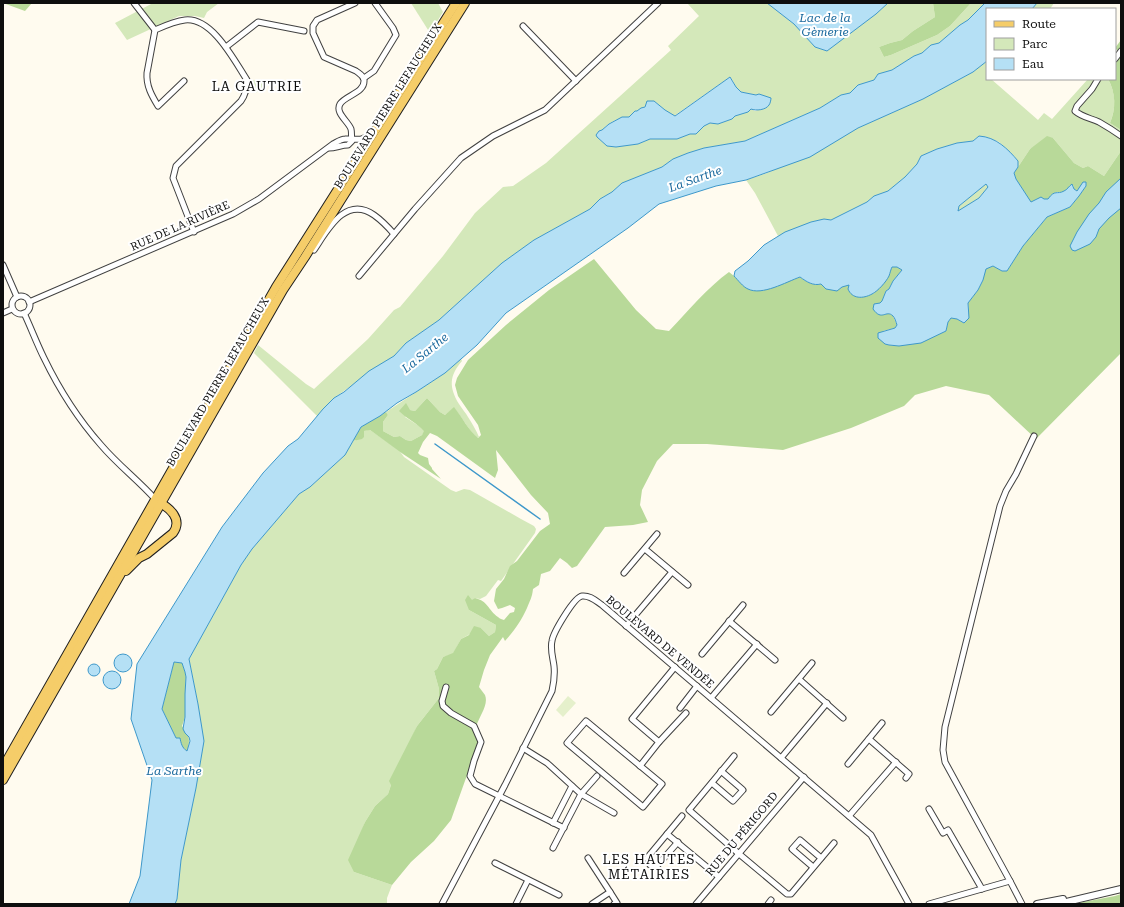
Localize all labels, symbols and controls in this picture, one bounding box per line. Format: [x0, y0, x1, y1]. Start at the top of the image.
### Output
legend [986, 8, 1116, 80]
water label: Lac de la Gèmerie [798, 11, 851, 39]
text: Route [1022, 17, 1056, 31]
street label: BOULEVARD PIERRE LEFAUCHEUX [331, 21, 445, 191]
text: Parc [1022, 37, 1048, 51]
text: Eau [1022, 57, 1044, 71]
district label: LA GAUTRIE [212, 79, 302, 94]
water label: La Sarthe [666, 163, 723, 195]
street label: RUE DE LA RIVIÈRE [128, 197, 232, 254]
street label: BOULEVARD PIERRE LEFAUCHEUX [164, 295, 272, 469]
water label: La Sarthe [398, 330, 451, 376]
street label: BOULEVARD DE VENDÉE [603, 592, 717, 691]
water label: La Sarthe [145, 764, 202, 778]
street label: RUE DU PÉRIGORD [702, 789, 781, 879]
district label: LES HAUTES MÉTAIRIES [603, 852, 695, 882]

